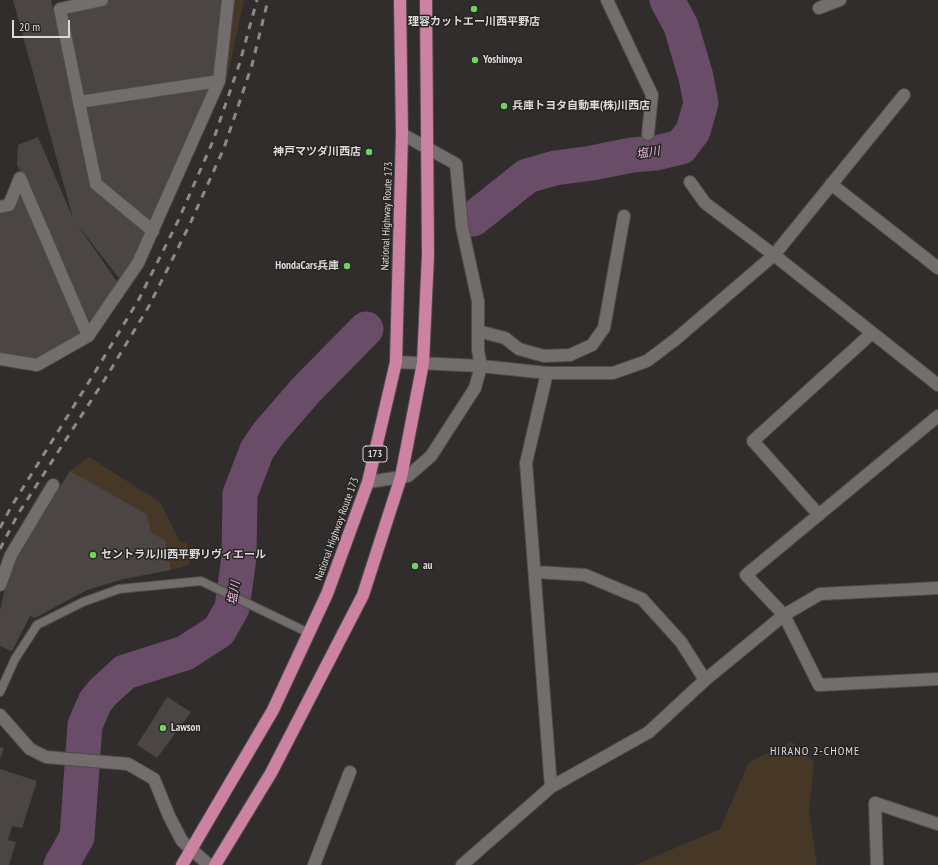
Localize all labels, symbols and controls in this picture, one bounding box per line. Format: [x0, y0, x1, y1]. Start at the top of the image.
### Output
marker: 理容カットエー川西平野店 [469, 4, 479, 14]
scale bar [14, 12, 72, 38]
place label: 理容カットエー川西平野店 [408, 15, 540, 29]
text: 20 m [19, 19, 40, 34]
place label: Yoshinoya [483, 53, 522, 67]
marker: Yoshinoya [470, 55, 480, 65]
place label: 兵庫トヨタ自動車(株)川西店 [512, 99, 650, 113]
marker: 兵庫トヨタ自動車(株)川西店 [499, 101, 509, 111]
water label: 塩川 [635, 144, 661, 162]
place label: 神戸マツダ川西店 [273, 145, 361, 159]
marker: 神戸マツダ川西店 [364, 147, 374, 157]
street label: National Highway Route 173 [379, 161, 395, 271]
place label: HondaCars兵庫 [275, 259, 339, 273]
marker: HondaCars兵庫 [342, 261, 352, 271]
road number: 173 [363, 446, 387, 462]
street label: National Highway Route 173 [312, 476, 362, 582]
place label: セントラル川西平野リヴィエール [101, 548, 266, 562]
marker: セントラル川西平野リヴィエール [88, 550, 98, 560]
place label: au [423, 559, 432, 573]
marker: au [410, 561, 420, 571]
water label: 塩川 [225, 580, 243, 606]
place label: Lawson [171, 721, 200, 735]
marker: Lawson [158, 723, 168, 733]
district label: HIRANO 2-CHOME [770, 745, 860, 759]

